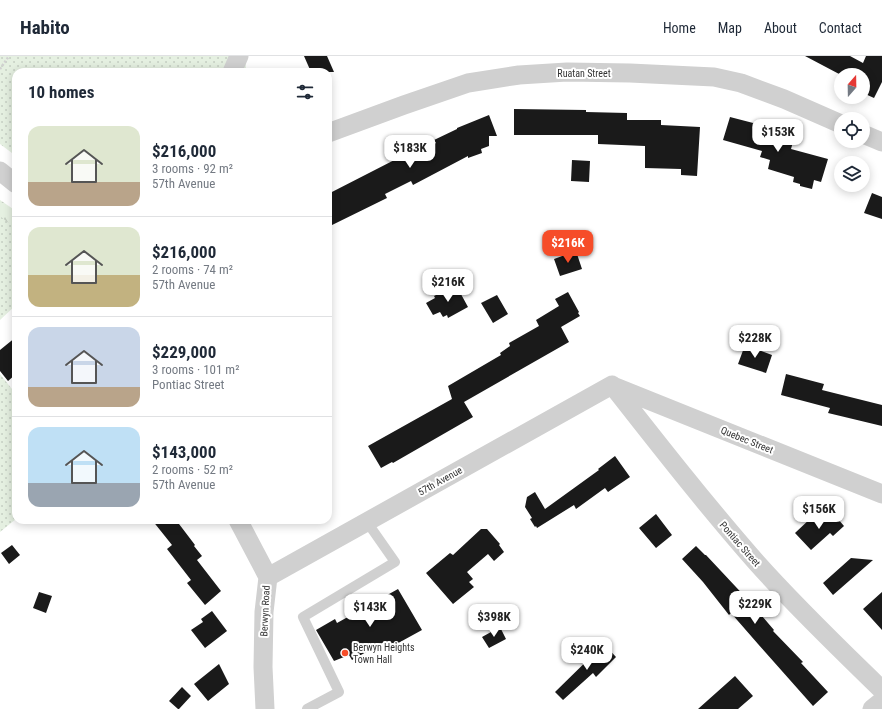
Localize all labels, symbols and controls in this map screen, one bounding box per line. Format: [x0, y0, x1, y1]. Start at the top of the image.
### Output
text: Habito [20, 16, 70, 39]
text: Home [663, 20, 696, 36]
text: Map [718, 20, 742, 36]
text: About [764, 20, 797, 36]
text: Contact [819, 20, 862, 36]
street label: Ruatan Street [557, 68, 611, 79]
north arrow [834, 68, 870, 104]
map controls [834, 68, 870, 192]
icon: filters [294, 81, 316, 103]
text: 10 homes [28, 82, 94, 102]
button: locate [834, 112, 870, 148]
pin: $153K [750, 119, 806, 153]
text: $153K [761, 124, 795, 139]
pin: $183K [382, 135, 438, 169]
text: $183K [393, 140, 427, 155]
text: $216,000 [152, 141, 216, 161]
icon: home [60, 142, 108, 190]
button: layers [834, 156, 870, 192]
text: 3 rooms · 92 m² [152, 161, 233, 176]
text: 57th Avenue [152, 176, 215, 191]
pin: $216K [540, 230, 596, 264]
text: $216K [551, 235, 585, 250]
text: $216,000 [152, 242, 216, 262]
icon: home [60, 243, 108, 291]
text: 2 rooms · 74 m² [152, 262, 233, 277]
pin: $216K [420, 269, 476, 303]
text: $216K [431, 274, 465, 289]
text: 57th Avenue [152, 277, 215, 292]
pin: $228K [727, 325, 783, 359]
text: $228K [738, 330, 772, 345]
text: $229,000 [152, 342, 216, 362]
icon: home [60, 343, 108, 391]
text: 3 rooms · 101 m² [152, 362, 239, 377]
text: Pontiac Street [152, 377, 224, 392]
street label: Quebec Street [719, 425, 775, 456]
text: $143,000 [152, 442, 216, 462]
icon: home [60, 443, 108, 491]
text: 2 rooms · 52 m² [152, 462, 233, 477]
street label: 57th Avenue [416, 464, 464, 498]
text: 57th Avenue [152, 477, 215, 492]
pin: $156K [791, 496, 847, 530]
text: $156K [802, 501, 836, 516]
street label: Pontiac Street [718, 519, 762, 569]
street label: Berwyn Road [258, 585, 272, 637]
pin: $229K [727, 591, 783, 625]
pin: $143K [342, 594, 398, 628]
text: $229K [738, 596, 772, 611]
text: $143K [353, 599, 387, 614]
pin: $398K [466, 604, 522, 638]
text: $398K [477, 609, 511, 624]
pin: $240K [559, 637, 615, 671]
place label: Berwyn Heights Town Hall [353, 642, 415, 665]
text: $240K [570, 642, 604, 657]
marker: Berwyn Heights Town Hall [340, 648, 350, 658]

